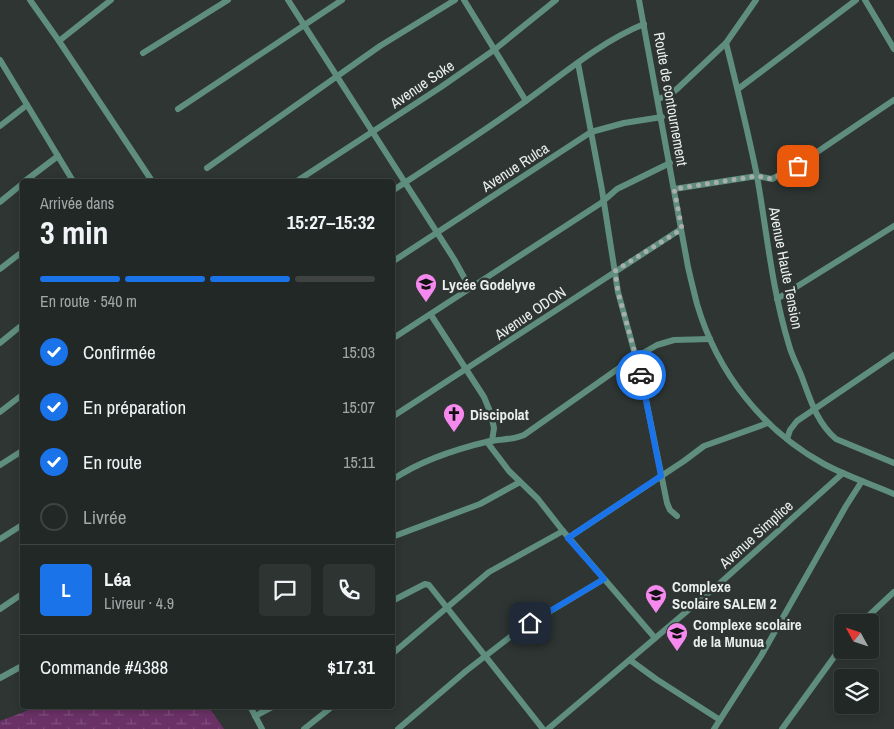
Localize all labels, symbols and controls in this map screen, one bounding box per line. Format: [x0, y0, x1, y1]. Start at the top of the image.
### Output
street label: Route de contournement [649, 31, 693, 168]
street label: Avenue Soke [385, 55, 458, 114]
street label: Avenue Rulca [476, 137, 553, 197]
pin [777, 145, 819, 187]
icon: bag [784, 152, 812, 180]
text: Arrivée dans [40, 192, 114, 214]
street label: Avenue Haute Tension [764, 204, 808, 331]
text: 15:27–15:32 [287, 209, 375, 235]
text: 3 min [40, 211, 109, 254]
school or university icon: Lycée Godelyve [414, 272, 438, 303]
place label: Lycée Godelyve [442, 274, 535, 295]
street label: Avenue ODON [489, 281, 570, 345]
text: En route · 540 m [40, 290, 137, 312]
icon: check [40, 338, 68, 366]
text: Confirmée [83, 339, 156, 365]
text: 15:03 [342, 341, 375, 363]
courier [616, 350, 666, 400]
icon: car [627, 361, 655, 389]
icon: check [40, 393, 68, 421]
text: En préparation [83, 394, 186, 420]
text: 15:07 [342, 396, 375, 418]
church icon: Discipolat [442, 402, 466, 433]
place label: Discipolat [470, 404, 529, 425]
icon: check [40, 448, 68, 476]
text: En route [83, 449, 142, 475]
text: 15:11 [343, 451, 375, 473]
street label: Avenue Simplice [714, 495, 798, 574]
text: Livrée [83, 504, 126, 530]
button: chat [259, 564, 311, 616]
button: phone [323, 564, 375, 616]
text: Léa [104, 566, 131, 592]
place label: Complexe Scolaire SALEM 2 [672, 576, 777, 614]
text: L [61, 577, 71, 603]
school or university icon: Complexe Scolaire SALEM 2 [644, 583, 668, 614]
text: Livreur · 4.9 [104, 592, 174, 614]
pin [509, 602, 551, 644]
icon: home [516, 609, 544, 637]
place label: Complexe scolaire de la Munua [693, 614, 802, 652]
north arrow [834, 614, 879, 659]
map controls [834, 614, 879, 714]
school or university icon: Complexe scolaire de la Munua [665, 621, 689, 652]
text: Commande #4388 [40, 654, 168, 680]
text: $17.31 [327, 654, 375, 680]
button: layers [834, 669, 879, 714]

